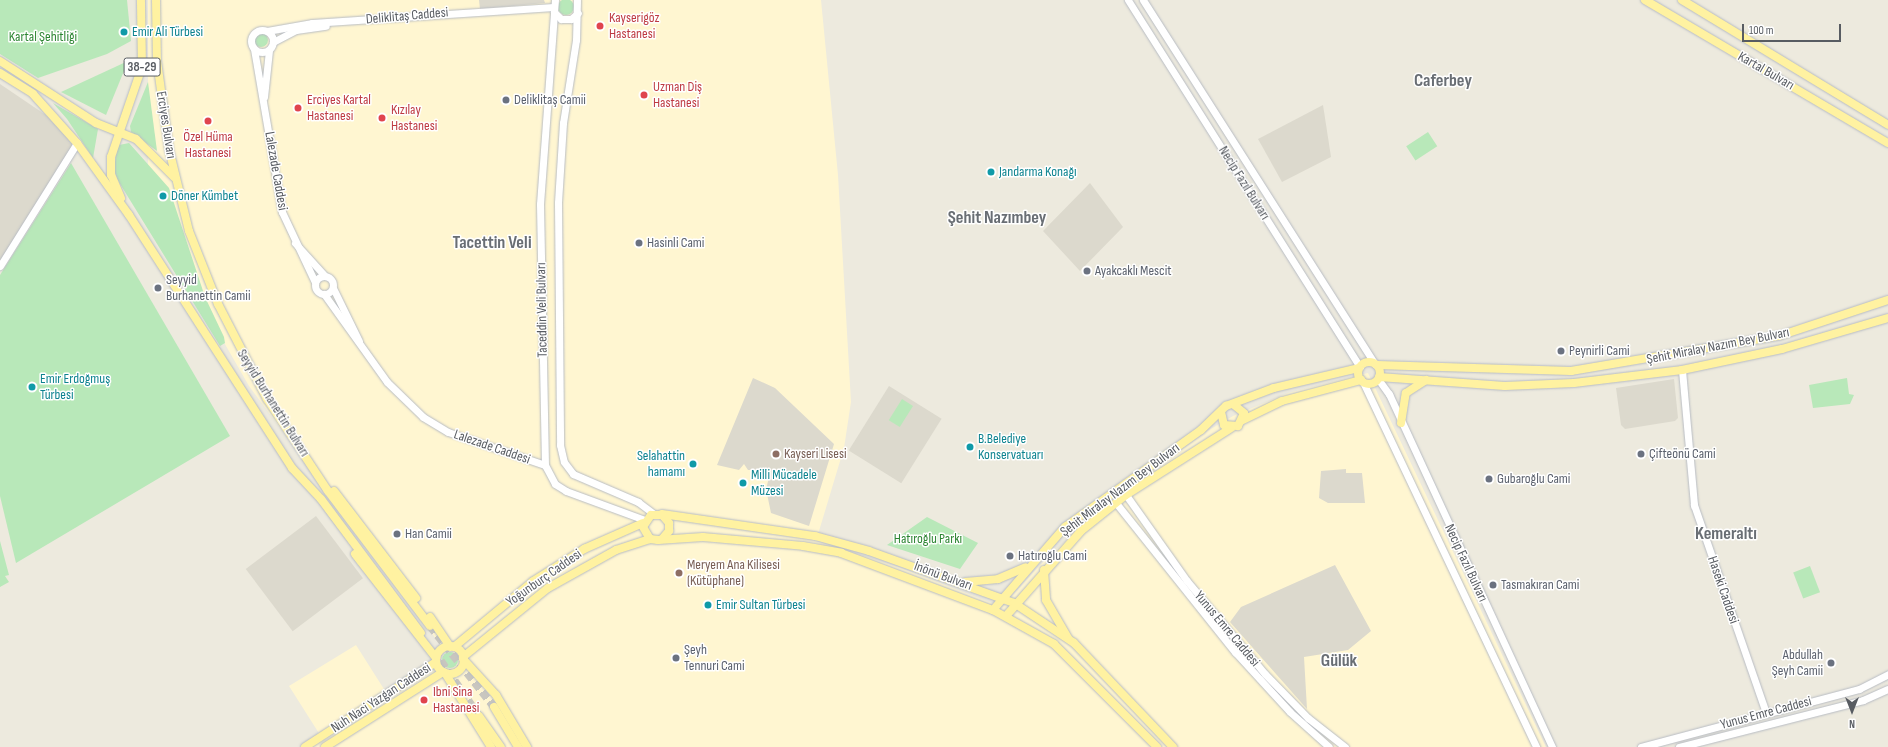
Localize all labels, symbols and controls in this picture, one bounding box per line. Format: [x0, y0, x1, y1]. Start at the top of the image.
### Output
street label: Deliklitaş Caddesi [365, 4, 449, 28]
place label: Kayserigöz Hastanesi [609, 10, 659, 42]
scale bar [1744, 16, 1843, 42]
marker: Kayserigöz Hastanesi [594, 20, 606, 32]
text: 100 m [1749, 23, 1774, 38]
place label: Emir Ali Türbesi [132, 24, 203, 40]
marker: Emir Ali Türbesi [119, 27, 129, 37]
park label: Kartal Şehitliği [9, 29, 77, 45]
street label: Kartal Bulvarı [1735, 48, 1797, 94]
road number: 38-29 [123, 56, 161, 78]
district label: Caferbey [1414, 70, 1472, 92]
place label: Uzman Diş Hastanesi [653, 79, 702, 112]
marker: Uzman Diş Hastanesi [638, 89, 650, 101]
street label: Erciyes Bulvarı [152, 90, 180, 160]
place label: Erciyes Kartal Hastanesi [307, 92, 371, 124]
place label: Deliklitaş Camii [514, 92, 586, 108]
marker: Deliklitaş Camii [501, 95, 511, 105]
marker: Erciyes Kartal Hastanesi [292, 102, 304, 114]
place label: Kızılay Hastanesi [391, 102, 437, 134]
marker: Kızılay Hastanesi [376, 112, 388, 124]
marker: Özel Hüma Hastanesi [202, 115, 214, 127]
place label: Özel Hüma Hastanesi [183, 129, 233, 162]
street label: Lalezade Caddesi [261, 130, 291, 212]
street label: Necip Fazıl Bulvarı [1215, 143, 1273, 223]
place label: Jandarma Konağı [999, 164, 1077, 180]
marker: Jandarma Konağı [986, 167, 996, 177]
place label: Döner Kümbet [171, 188, 238, 204]
marker: Döner Kümbet [158, 191, 168, 201]
district label: Şehit Nazımbey [948, 207, 1046, 229]
district label: Tacettin Veli [452, 232, 532, 254]
place label: Hasinli Cami [647, 235, 704, 251]
marker: Hasinli Cami [634, 238, 644, 248]
street label: Taceddin Veli Bulvarı [533, 262, 551, 358]
place label: Ayakcaklı Mescit [1095, 263, 1172, 279]
marker: Ayakcaklı Mescit [1082, 266, 1092, 276]
place label: Seyyid Burhanettin Camii [166, 272, 251, 304]
marker: Seyyid Burhanettin Camii [153, 283, 163, 293]
street label: Şehit Miralay Nazım Bey Bulvarı [1645, 324, 1791, 368]
place label: Peynirli Cami [1569, 343, 1630, 359]
street label: Seyyid Burhanettin Bulvarı [233, 346, 313, 460]
marker: Peynirli Cami [1556, 346, 1566, 356]
place label: Emir Erdoğmuş Türbesi [40, 371, 110, 404]
marker: Emir Erdoğmuş Türbesi [27, 382, 37, 392]
street label: Lalezade Caddesi [452, 426, 532, 468]
place label: B.Belediye Konservatuarı [978, 431, 1043, 464]
street label: Şehit Miralay Nazım Bey Bulvarı [1057, 440, 1183, 540]
marker: B.Belediye Konservatuarı [965, 442, 975, 452]
place label: Kayseri Lisesi [784, 446, 847, 462]
place label: Çifteönü Cami [1649, 446, 1716, 462]
place label: Selahattin hamamı [637, 448, 685, 480]
marker: Kayseri Lisesi [771, 449, 781, 459]
marker: Çifteönü Cami [1636, 449, 1646, 459]
marker: Selahattin hamamı [688, 459, 698, 469]
place label: Milli Mücadele Müzesi [751, 467, 817, 500]
place label: Gubaroğlu Cami [1497, 471, 1570, 487]
marker: Gubaroğlu Cami [1484, 474, 1494, 484]
marker: Milli Mücadele Müzesi [738, 478, 748, 488]
street label: Necip Fazıl Bulvarı [1441, 521, 1491, 605]
district label: Kemeraltı [1695, 523, 1757, 545]
place label: Han Camii [405, 526, 452, 542]
marker: Han Camii [392, 529, 402, 539]
park label: Hatıroğlu Parkı [894, 531, 962, 547]
street label: Yoğunburç Caddesi [503, 546, 585, 610]
place label: Hatıroğlu Cami [1018, 548, 1087, 564]
marker: Hatıroğlu Cami [1005, 551, 1015, 561]
street label: Haseki Caddesi [1704, 554, 1742, 626]
place label: Meryem Ana Kilisesi (Kütüphane) [687, 557, 780, 590]
street label: İnönü Bulvarı [912, 558, 974, 594]
marker: Meryem Ana Kilisesi (Kütüphane) [674, 568, 684, 578]
place label: Tasmakıran Cami [1501, 577, 1579, 593]
marker: Tasmakıran Cami [1488, 580, 1498, 590]
street label: Yunus Emre Caddesi [1191, 588, 1263, 670]
place label: Emir Sultan Türbesi [716, 597, 805, 613]
marker: Emir Sultan Türbesi [703, 600, 713, 610]
place label: Şeyh Tennuri Cami [684, 642, 745, 674]
place label: Abdullah Şeyh Camii [1772, 647, 1823, 680]
district label: Gülük [1321, 650, 1357, 672]
marker: Şeyh Tennuri Cami [671, 653, 681, 663]
marker: Abdullah Şeyh Camii [1826, 658, 1836, 668]
street label: Nuh Naci Yazgan Caddesi [328, 659, 434, 737]
place label: Ibni Sina Hastanesi [433, 684, 479, 716]
north arrow [1832, 691, 1872, 731]
street label: Yunus Emre Caddesi [1719, 693, 1813, 733]
marker: Ibni Sina Hastanesi [418, 694, 430, 706]
text: N [1849, 717, 1855, 730]

